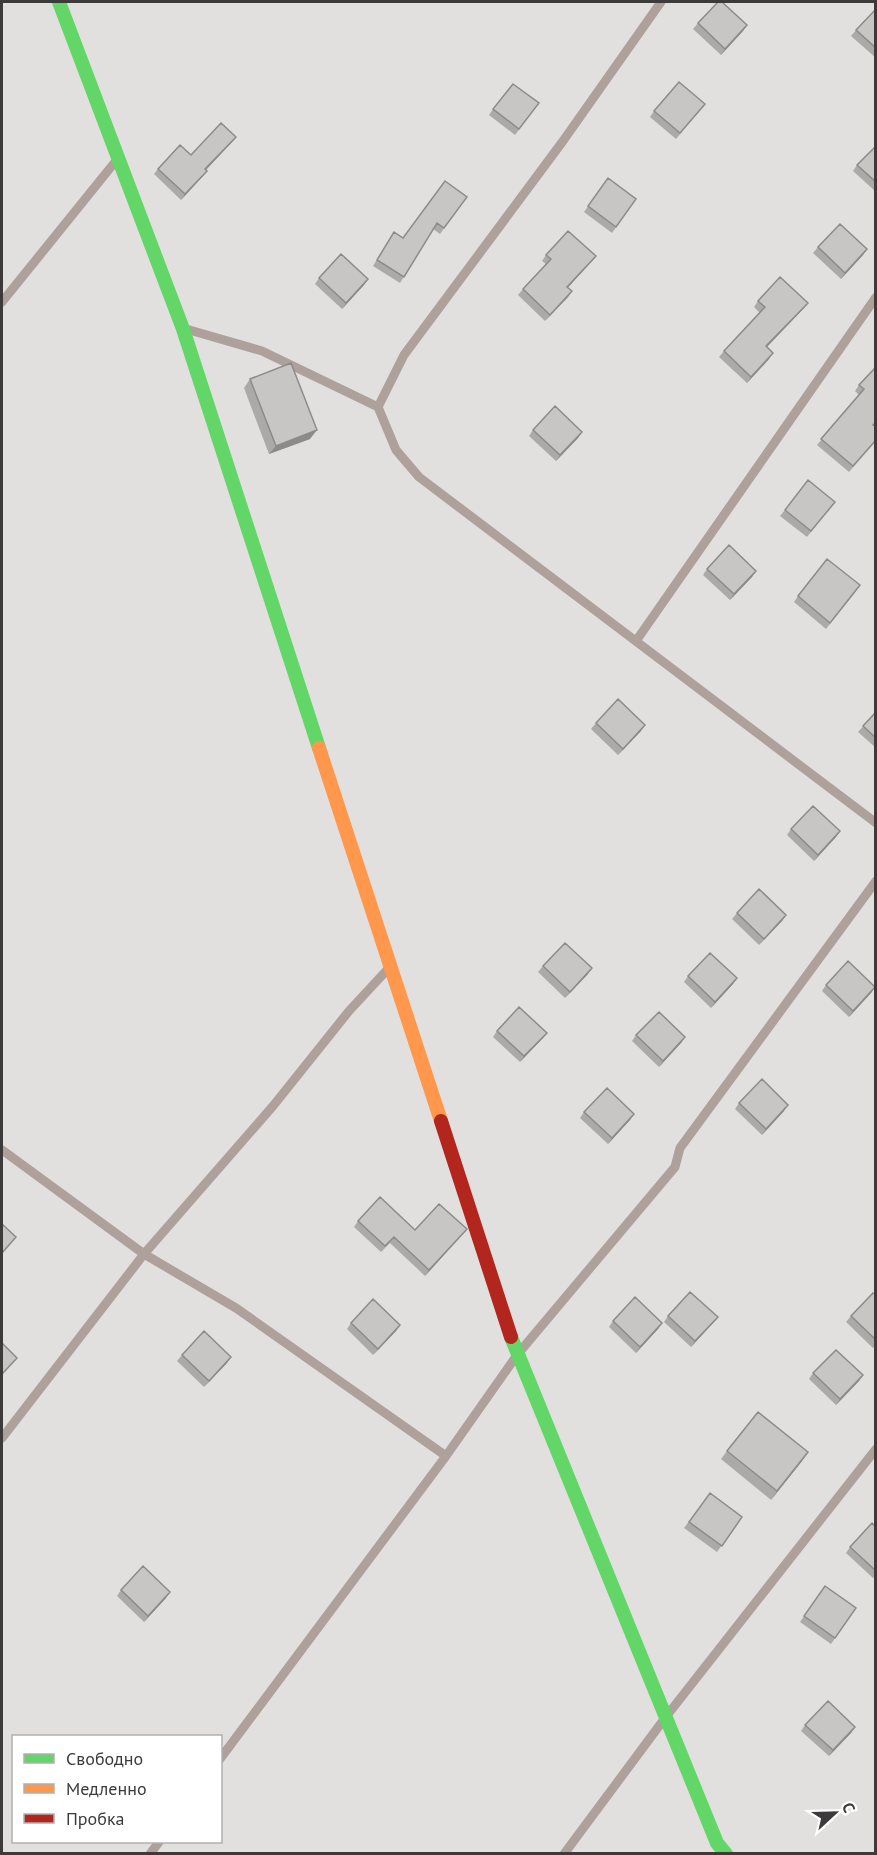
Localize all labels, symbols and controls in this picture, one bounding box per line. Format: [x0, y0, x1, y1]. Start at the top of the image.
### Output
legend [12, 1735, 222, 1843]
text: Свободно [66, 1747, 143, 1770]
text: Медленно [66, 1777, 147, 1800]
north arrow [805, 1783, 865, 1843]
text: С [838, 1799, 860, 1815]
text: Пробка [66, 1807, 124, 1830]

